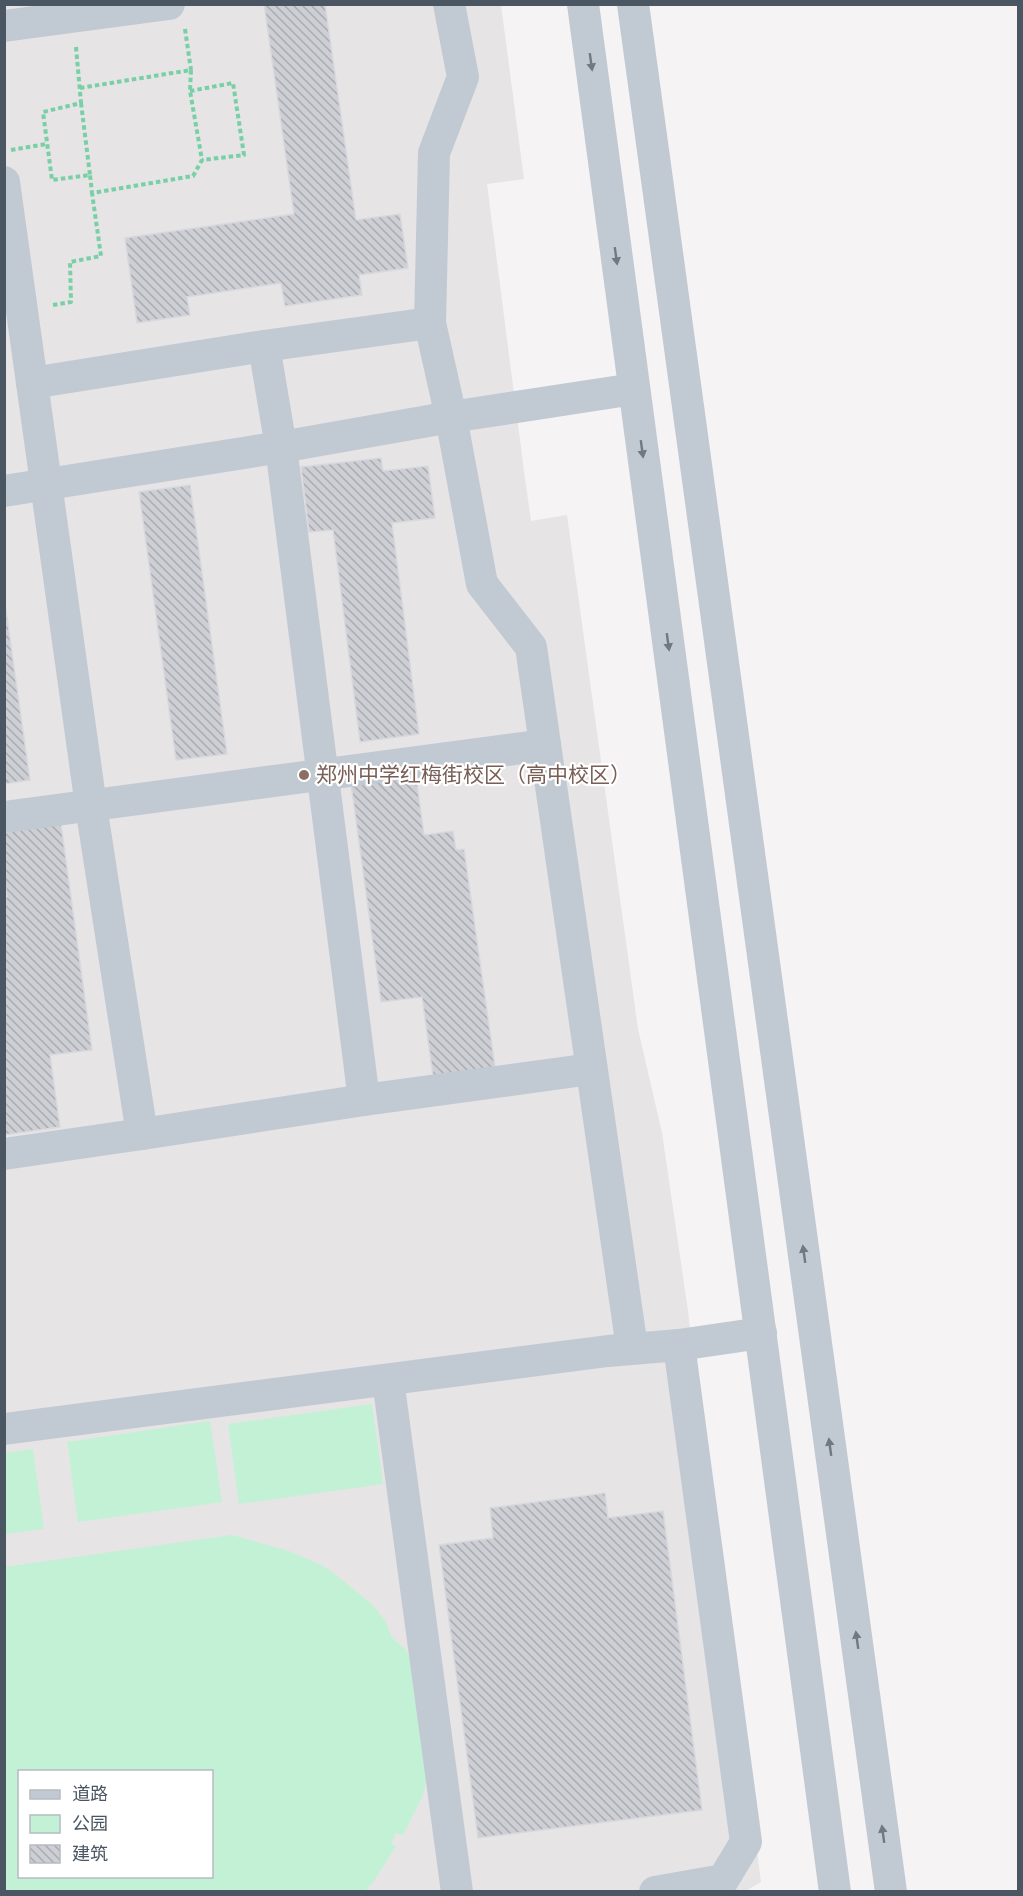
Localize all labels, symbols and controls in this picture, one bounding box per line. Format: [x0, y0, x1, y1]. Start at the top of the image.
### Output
one-way arrow [586, 53, 595, 72]
one-way arrow [612, 246, 621, 265]
one-way arrow [638, 440, 647, 459]
one-way arrow [663, 633, 673, 652]
place label: 郑州中学红梅街校区（高中校区） [316, 763, 631, 786]
marker: 郑州中学红梅街校区（高中校区） [297, 768, 311, 782]
one-way arrow [799, 1244, 808, 1263]
one-way arrow [826, 1438, 835, 1457]
one-way arrow [852, 1631, 861, 1650]
legend [18, 1770, 213, 1878]
text: 道路 [72, 1784, 108, 1804]
text: 公园 [72, 1814, 108, 1834]
one-way arrow [879, 1824, 888, 1843]
text: 建筑 [72, 1844, 108, 1864]

